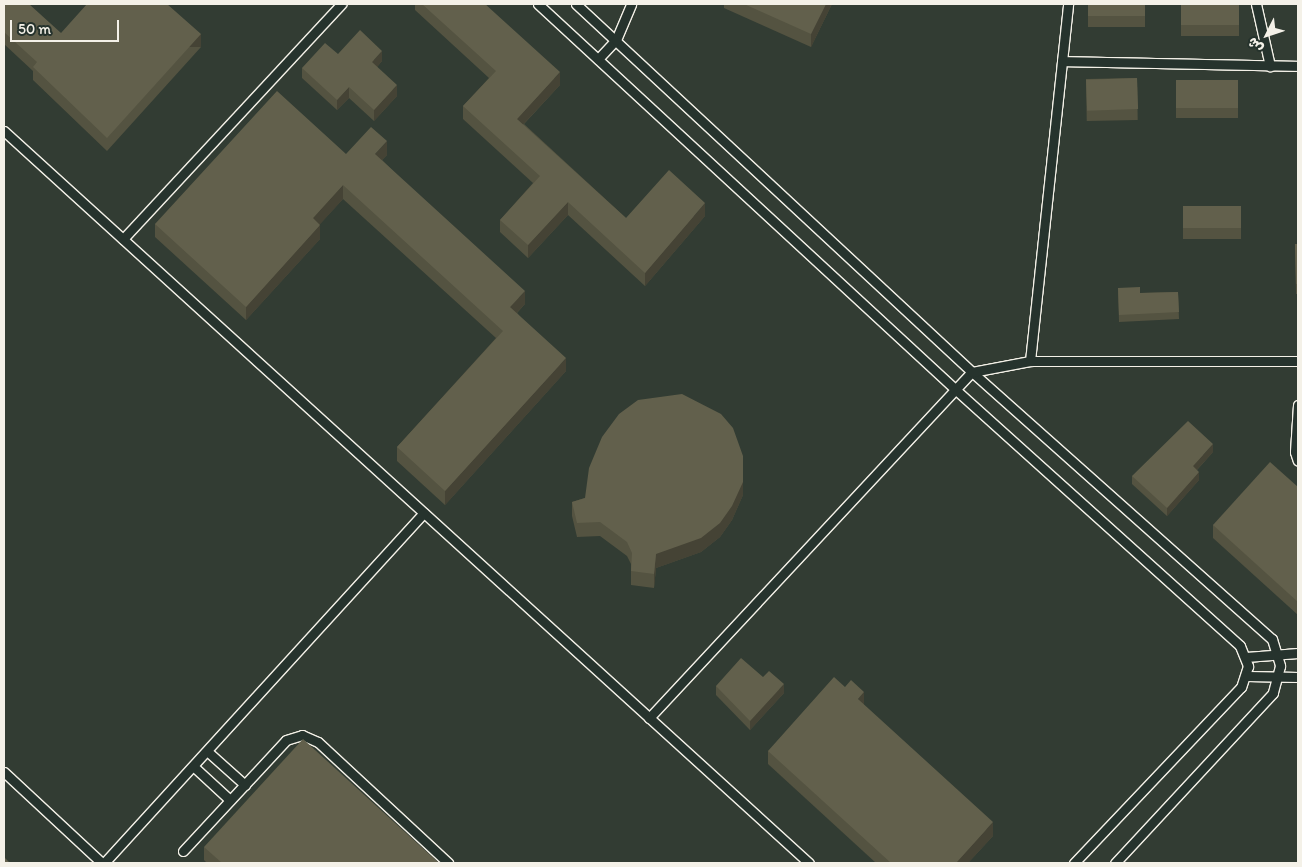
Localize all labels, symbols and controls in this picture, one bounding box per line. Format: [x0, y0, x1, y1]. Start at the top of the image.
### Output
scale bar [12, 10, 121, 42]
north arrow [1242, 10, 1292, 60]
text: 50 m [18, 20, 51, 38]
text: ش [1244, 34, 1267, 57]

